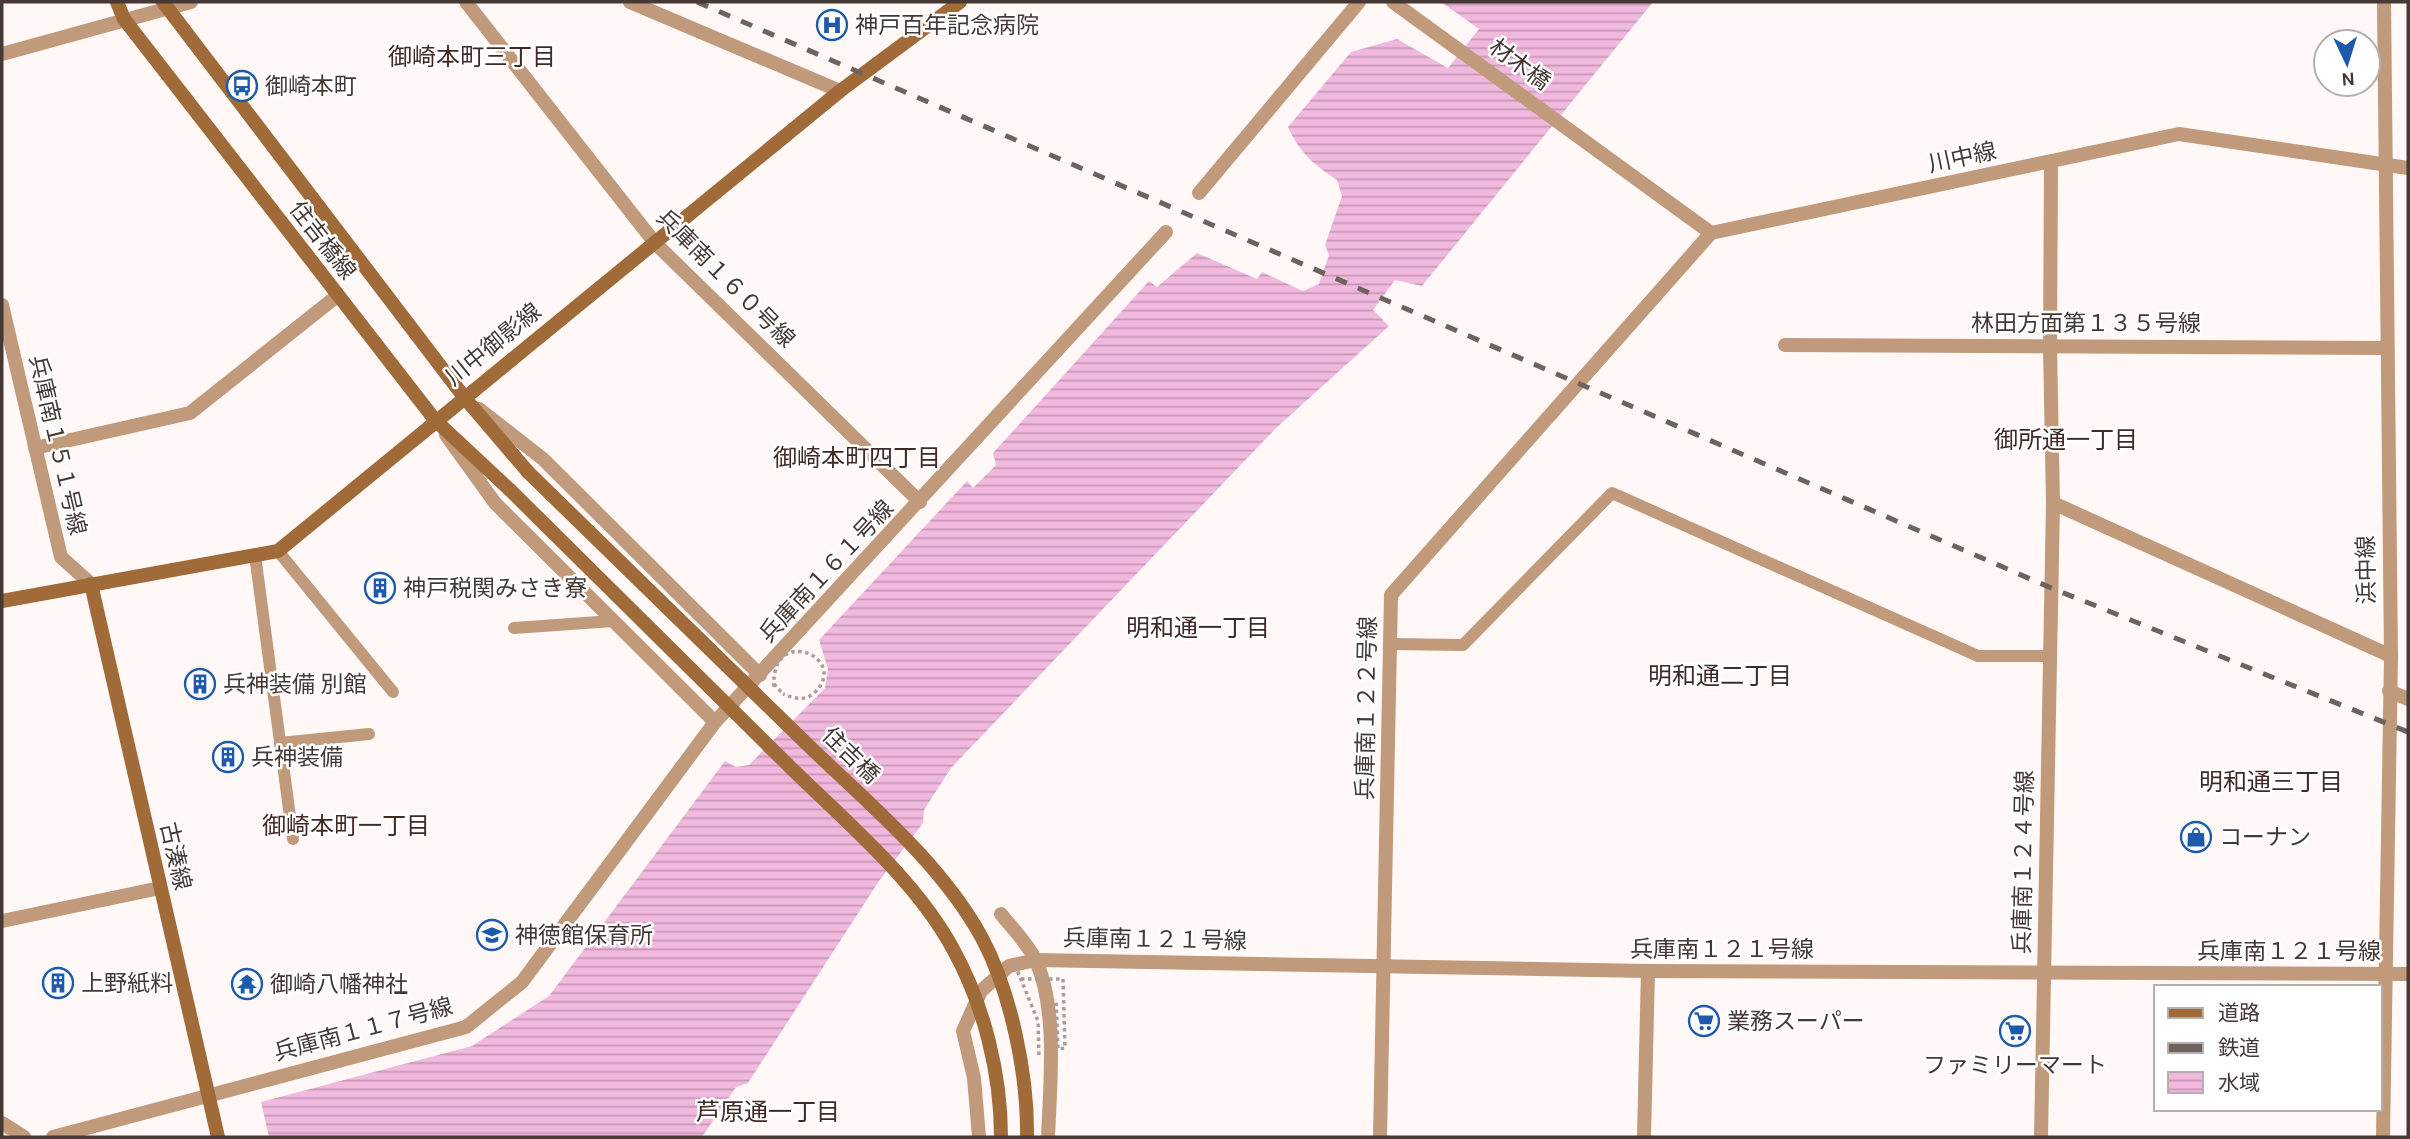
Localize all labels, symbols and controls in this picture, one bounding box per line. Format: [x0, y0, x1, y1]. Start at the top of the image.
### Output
hospital icon: 神戸百年記念病院 [815, 8, 849, 42]
place label: 神戸百年記念病院 [855, 12, 1039, 39]
north arrow [2312, 28, 2382, 98]
street label: 材木橋 [1484, 33, 1556, 96]
district label: 御崎本町三丁目 [388, 43, 556, 71]
text: N [2341, 68, 2356, 90]
bus stop icon: 御崎本町 [225, 69, 259, 103]
place label: 御崎本町 [265, 73, 357, 100]
street label: 川中線 [1926, 137, 1999, 178]
street label: 住吉橋線 [284, 196, 362, 285]
street label: 兵庫南１６０号線 [651, 204, 800, 353]
street label: 川中御影線 [440, 298, 546, 391]
street label: 林田方面第１３５号線 [1971, 310, 2201, 337]
street label: 兵庫南１５１号線 [24, 352, 91, 538]
district label: 御所通一丁目 [1994, 426, 2138, 454]
district label: 御崎本町四丁目 [773, 444, 941, 472]
street label: 兵庫南１６１号線 [754, 495, 899, 648]
street label: 浜中線 [2352, 535, 2381, 605]
building icon: 神戸税関みさき寮 [363, 571, 397, 605]
place label: 神戸税関みさき寮 [403, 575, 587, 602]
district label: 明和通一丁目 [1126, 614, 1270, 642]
street label: 兵庫南１２２号線 [1351, 616, 1382, 800]
district label: 明和通二丁目 [1648, 662, 1792, 690]
building icon: 兵神装備 別館 [183, 667, 217, 701]
place label: 兵神装備 別館 [223, 671, 366, 698]
street label: 住吉橋 [816, 722, 885, 789]
building icon: 兵神装備 [211, 740, 245, 774]
place label: 兵神装備 [251, 744, 343, 771]
district label: 明和通三丁目 [2199, 768, 2343, 796]
street label: 兵庫南１２４号線 [2008, 770, 2039, 954]
district label: 御崎本町一丁目 [262, 812, 430, 840]
street label: 古湊線 [155, 819, 196, 893]
shop icon: コーナン [2179, 820, 2213, 854]
place label: コーナン [2219, 824, 2311, 851]
school or university icon: 神徳館保育所 [475, 918, 509, 952]
place label: 神徳館保育所 [515, 922, 653, 949]
street label: 兵庫南１２１号線 [1063, 924, 1247, 955]
street label: 兵庫南１２１号線 [1630, 936, 1814, 963]
street label: 兵庫南１２１号線 [2197, 938, 2381, 965]
building icon: 上野紙料 [41, 966, 75, 1000]
temple icon: 御崎八幡神社 [230, 967, 264, 1001]
place label: 上野紙料 [81, 970, 173, 997]
place label: 御崎八幡神社 [270, 971, 408, 998]
legend [2154, 985, 2382, 1111]
street label: 兵庫南１１７号線 [271, 993, 455, 1066]
text: 道路 [2218, 1001, 2260, 1025]
supermarket icon: 業務スーパー [1687, 1004, 1721, 1038]
place label: 業務スーパー [1727, 1008, 1865, 1035]
supermarket icon: ファミリーマート [1998, 1014, 2032, 1048]
text: 鉄道 [2218, 1036, 2260, 1060]
place label: ファミリーマート [1923, 1052, 2107, 1079]
text: 水域 [2218, 1071, 2260, 1095]
district label: 芦原通一丁目 [696, 1098, 840, 1126]

